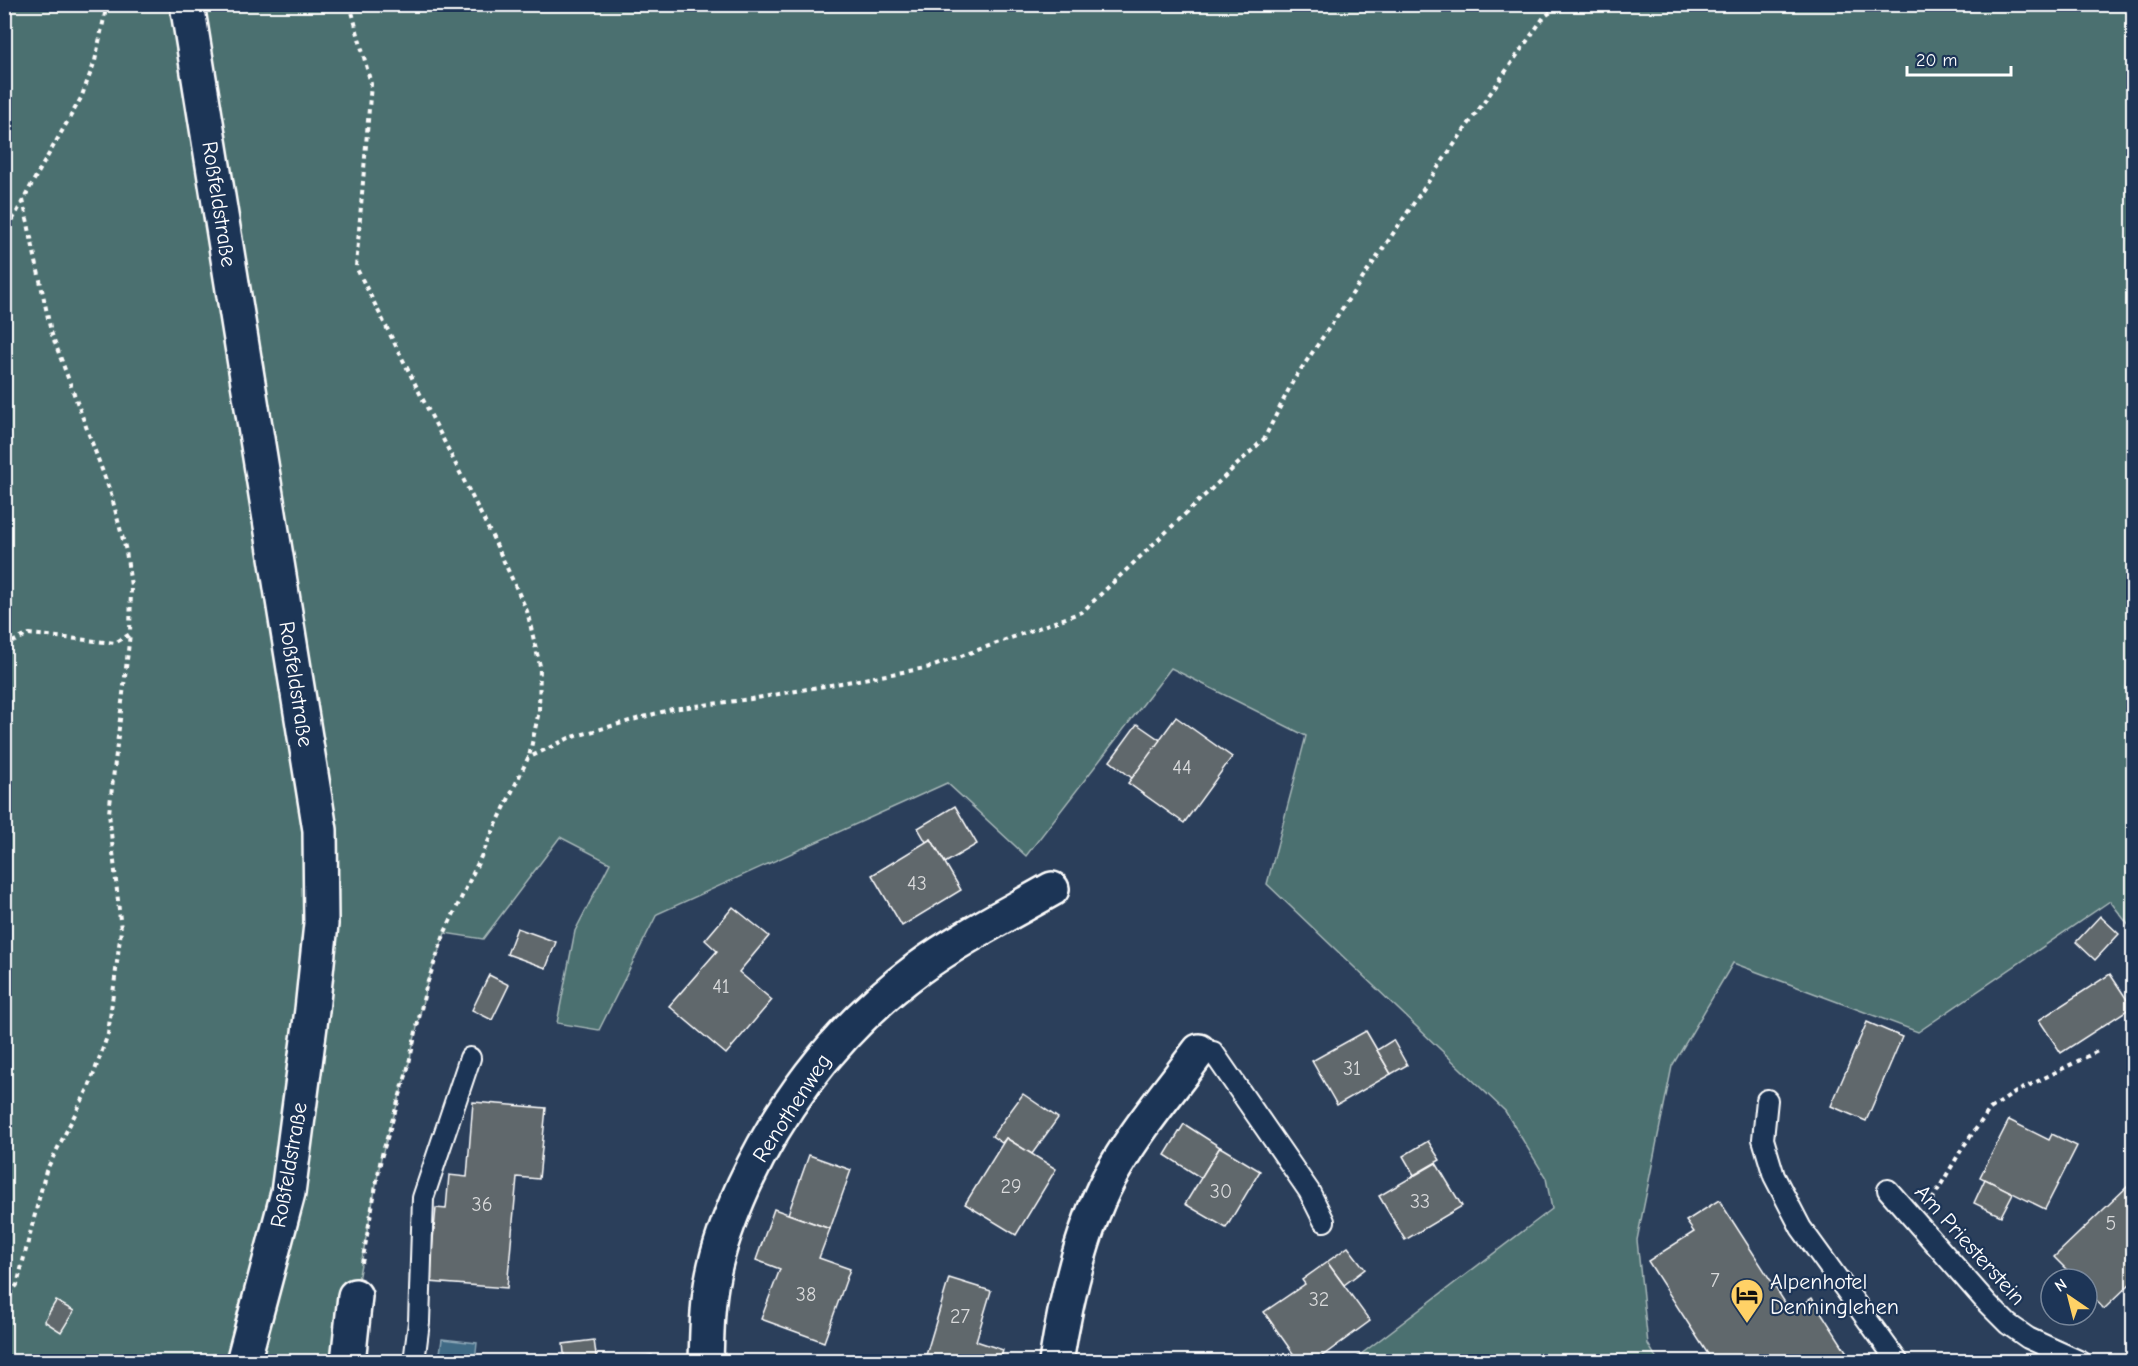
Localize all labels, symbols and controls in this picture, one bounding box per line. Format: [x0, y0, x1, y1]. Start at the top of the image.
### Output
scale bar [1907, 39, 2010, 77]
text: 20 m [1916, 50, 1957, 71]
street label: Roßfeldstraße [196, 139, 242, 269]
street label: Roßfeldstraße [273, 619, 319, 749]
house number: 44 [1172, 756, 1192, 779]
house number: 43 [907, 872, 927, 895]
house number: 41 [712, 975, 730, 998]
street label: Renothenweg [747, 1049, 837, 1167]
house number: 31 [1343, 1057, 1361, 1080]
street label: Roßfeldstraße [265, 1100, 313, 1230]
house number: 29 [1000, 1175, 1022, 1198]
street label: Am Priesterstein [1909, 1179, 2031, 1311]
house number: 30 [1210, 1180, 1232, 1203]
house number: 33 [1410, 1190, 1430, 1213]
house number: 36 [472, 1193, 492, 1216]
house number: 5 [2106, 1212, 2116, 1235]
north arrow [2039, 1267, 2099, 1327]
house number: 7 [1710, 1269, 1720, 1292]
place label: Alpenhotel Denninglehen [1770, 1269, 1899, 1320]
text: N [2052, 1275, 2070, 1296]
hotel icon: Alpenhotel Denninglehen [1729, 1277, 1765, 1324]
house number: 38 [796, 1283, 816, 1306]
house number: 32 [1309, 1288, 1329, 1311]
house number: 27 [950, 1305, 970, 1328]

